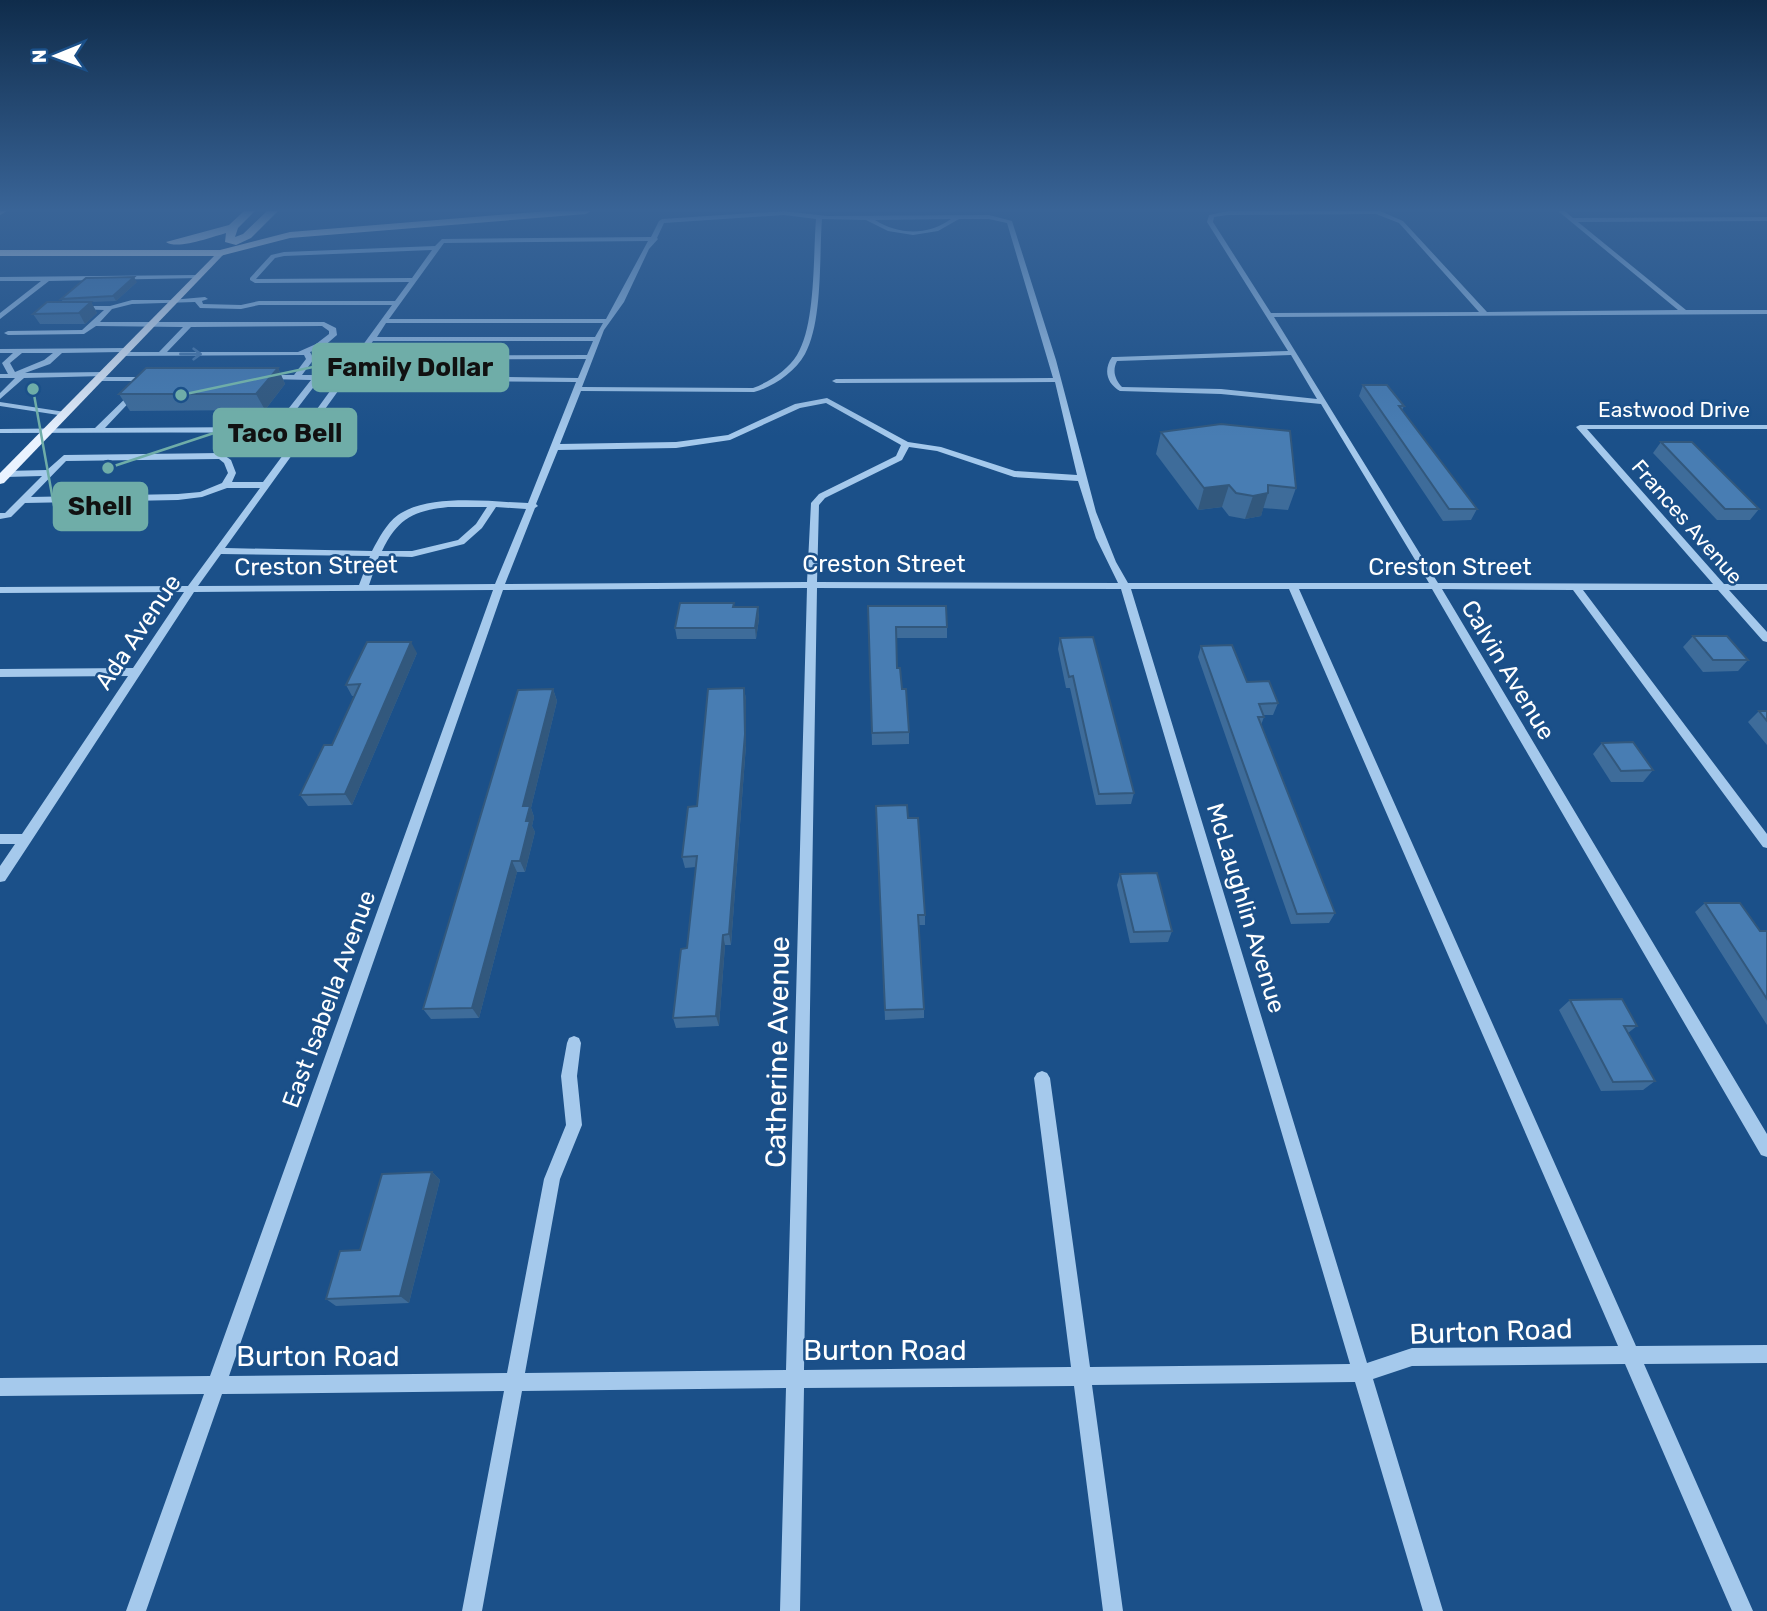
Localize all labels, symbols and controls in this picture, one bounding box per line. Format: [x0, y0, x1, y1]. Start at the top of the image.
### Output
north arrow [21, 21, 91, 91]
text: N [28, 49, 51, 63]
callout: Family Dollar [313, 344, 508, 391]
one-way arrow [180, 347, 203, 361]
text: Family Dollar [327, 352, 493, 383]
street label: Eastwood Drive [1598, 397, 1750, 422]
callout: Taco Bell [214, 409, 356, 456]
text: Taco Bell [228, 418, 342, 449]
street label: Frances Avenue [1627, 454, 1748, 589]
callout: Shell [54, 483, 147, 530]
text: Shell [68, 491, 132, 522]
street label: Creston Street [802, 550, 966, 578]
street label: Creston Street [234, 551, 398, 581]
street label: Creston Street [1368, 553, 1532, 581]
street label: Ada Avenue [89, 569, 187, 695]
street label: Calvin Avenue [1455, 595, 1561, 745]
street label: McLaughlin Avenue [1201, 800, 1291, 1016]
street label: East Isabella Avenue [277, 886, 381, 1112]
street label: Catherine Avenue [759, 936, 796, 1168]
street label: Burton Road [1409, 1312, 1573, 1351]
street label: Burton Road [803, 1334, 967, 1367]
street label: Burton Road [236, 1340, 400, 1373]

